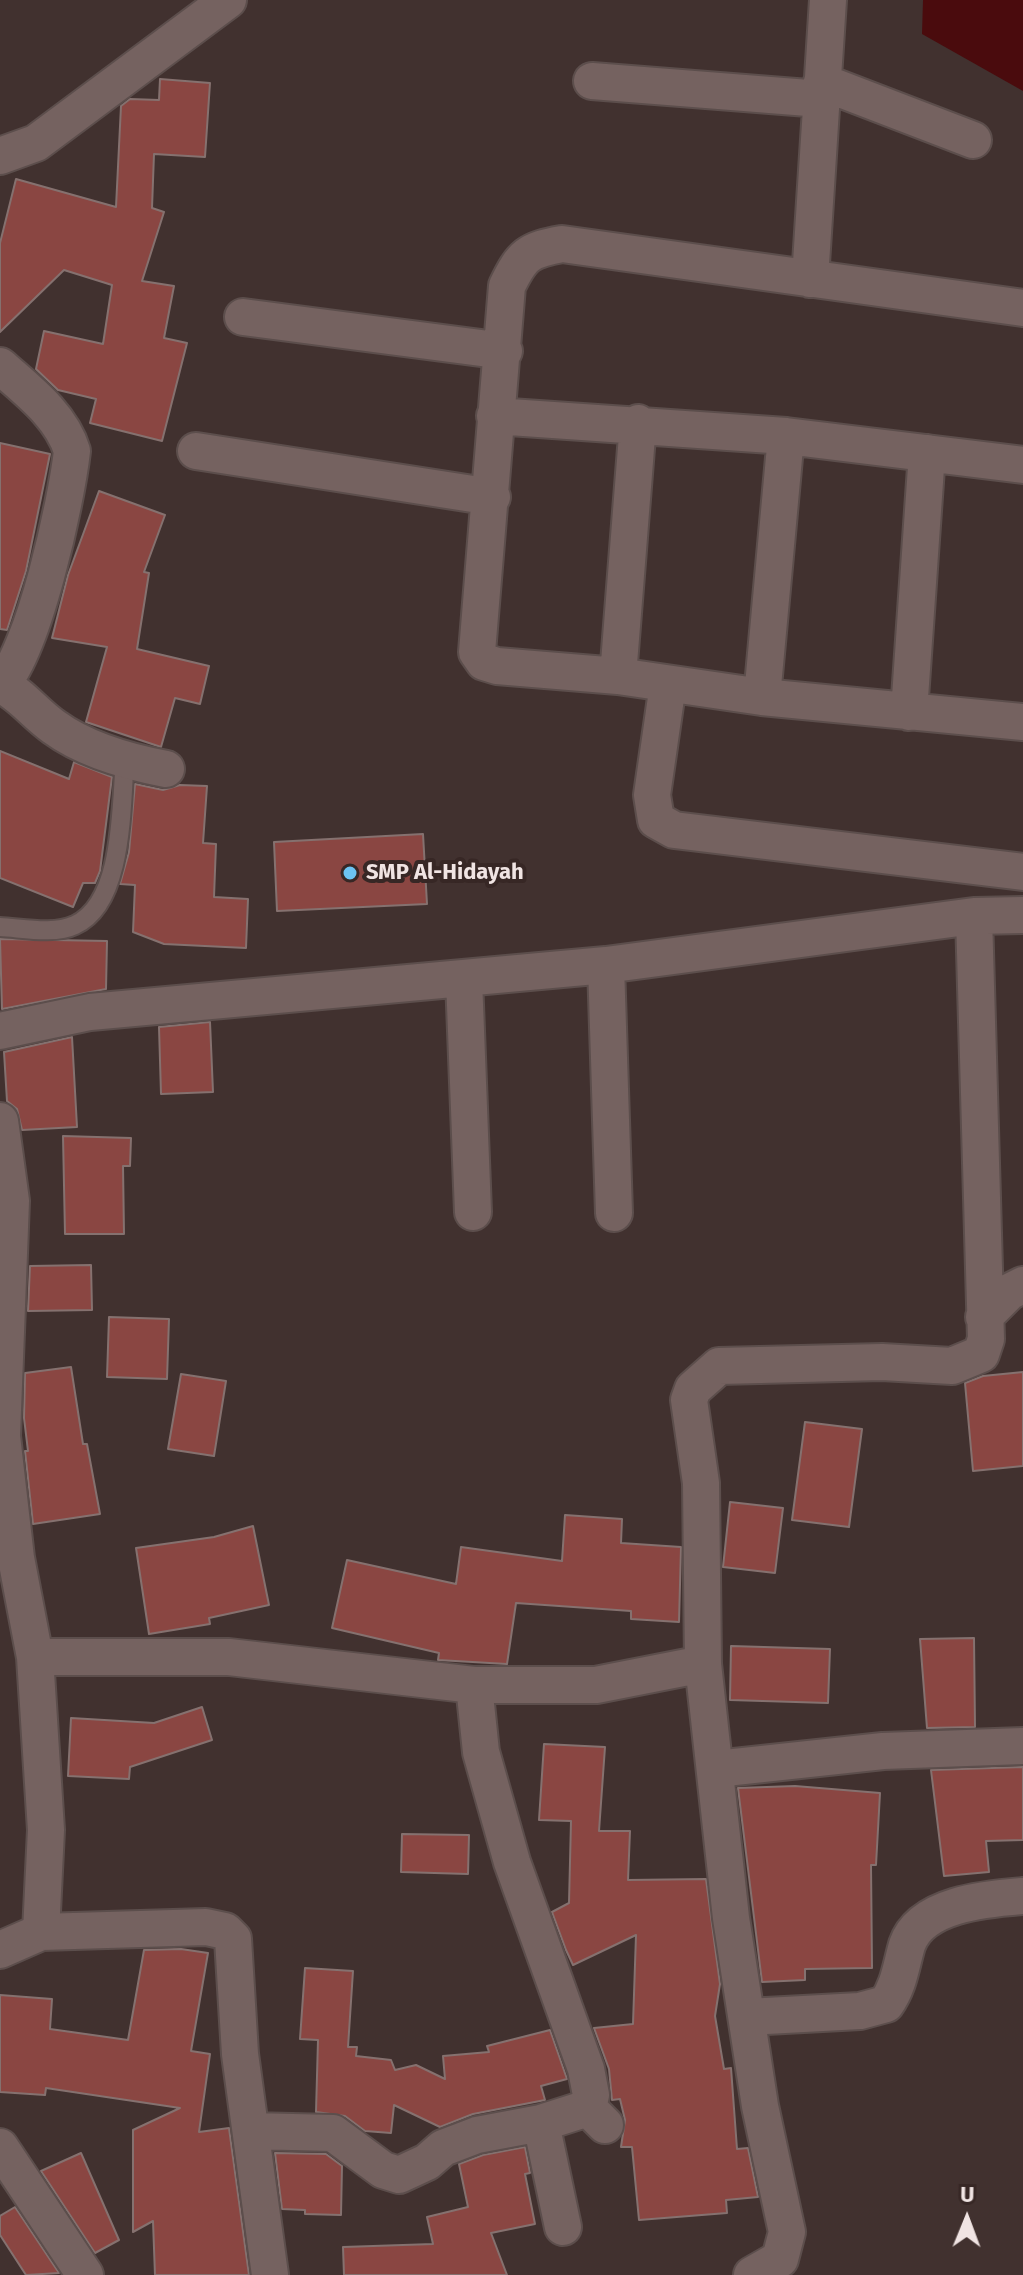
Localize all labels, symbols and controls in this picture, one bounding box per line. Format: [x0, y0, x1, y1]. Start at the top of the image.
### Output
place label: SMP Al-Hidayah [366, 860, 524, 886]
marker: SMP Al-Hidayah [341, 864, 359, 882]
north arrow [927, 2179, 1007, 2259]
text: U [960, 2181, 975, 2208]

